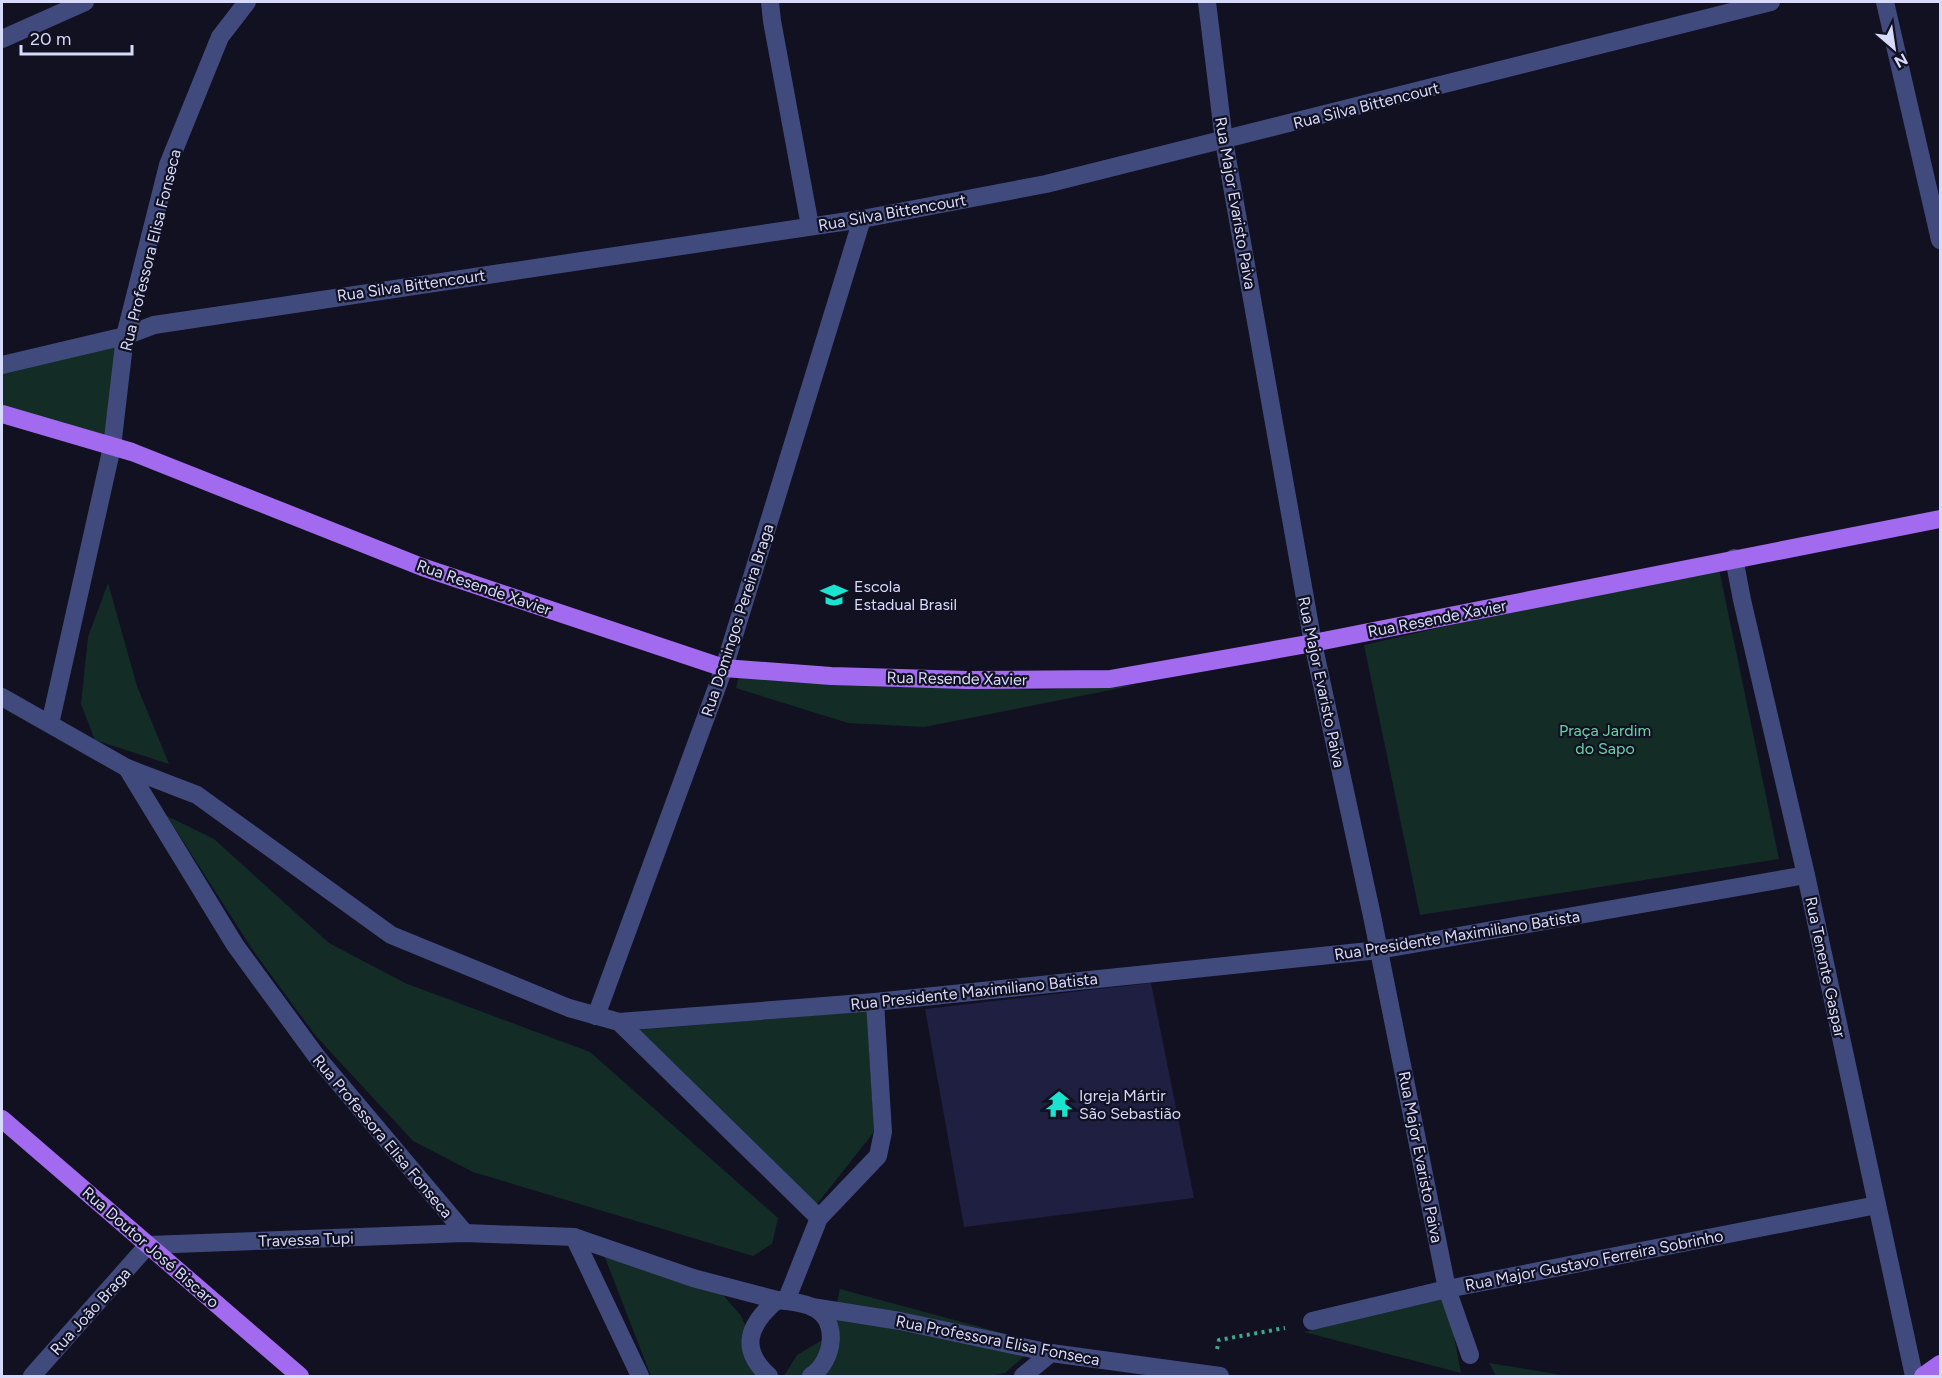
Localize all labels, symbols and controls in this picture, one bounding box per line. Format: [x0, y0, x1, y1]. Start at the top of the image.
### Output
scale bar [21, 18, 132, 56]
north arrow [1864, 18, 1924, 78]
text: 20 m [30, 28, 71, 50]
text: N [1891, 49, 1911, 72]
street label: Rua Silva Bittencourt [1291, 78, 1441, 133]
street label: Rua Major Evaristo Paiva [1211, 115, 1260, 291]
street label: Rua Professora Elisa Fonseca [116, 147, 185, 353]
street label: Rua Silva Bittencourt [817, 190, 968, 235]
street label: Rua Silva Bittencourt [336, 266, 487, 305]
street label: Rua Domingos Pereira Braga [697, 521, 778, 719]
street label: Rua Resende Xavier [414, 556, 554, 620]
place label: Escola Estadual Brasil [854, 577, 957, 614]
school or university icon: Escola Estadual Brasil [819, 580, 849, 610]
street label: Rua Major Evaristo Paiva [1294, 595, 1349, 769]
street label: Rua Resende Xavier [1366, 596, 1509, 641]
street label: Rua Resende Xavier [887, 668, 1028, 689]
park label: Praça Jardim do Sapo [1559, 721, 1651, 758]
street label: Rua Tenente Gaspar [1801, 895, 1850, 1040]
street label: Rua Presidente Maximiliano Batista [1333, 907, 1581, 964]
street label: Rua Presidente Maximiliano Batista [849, 969, 1099, 1014]
street label: Rua Professora Elisa Fonseca [309, 1051, 457, 1222]
street label: Rua Major Evaristo Paiva [1395, 1070, 1446, 1245]
place label: Igreja Mártir São Sebastião [1079, 1086, 1181, 1123]
temple icon: Igreja Mártir São Sebastião [1044, 1089, 1074, 1119]
street label: Rua Doutor José Biscaro [78, 1183, 223, 1312]
street label: Rua Major Gustavo Ferreira Sobrinho [1463, 1226, 1725, 1295]
street label: Travessa Tupi [258, 1228, 354, 1251]
street label: Rua João Braga [46, 1264, 135, 1359]
street label: Rua Professora Elisa Fonseca [894, 1311, 1101, 1370]

